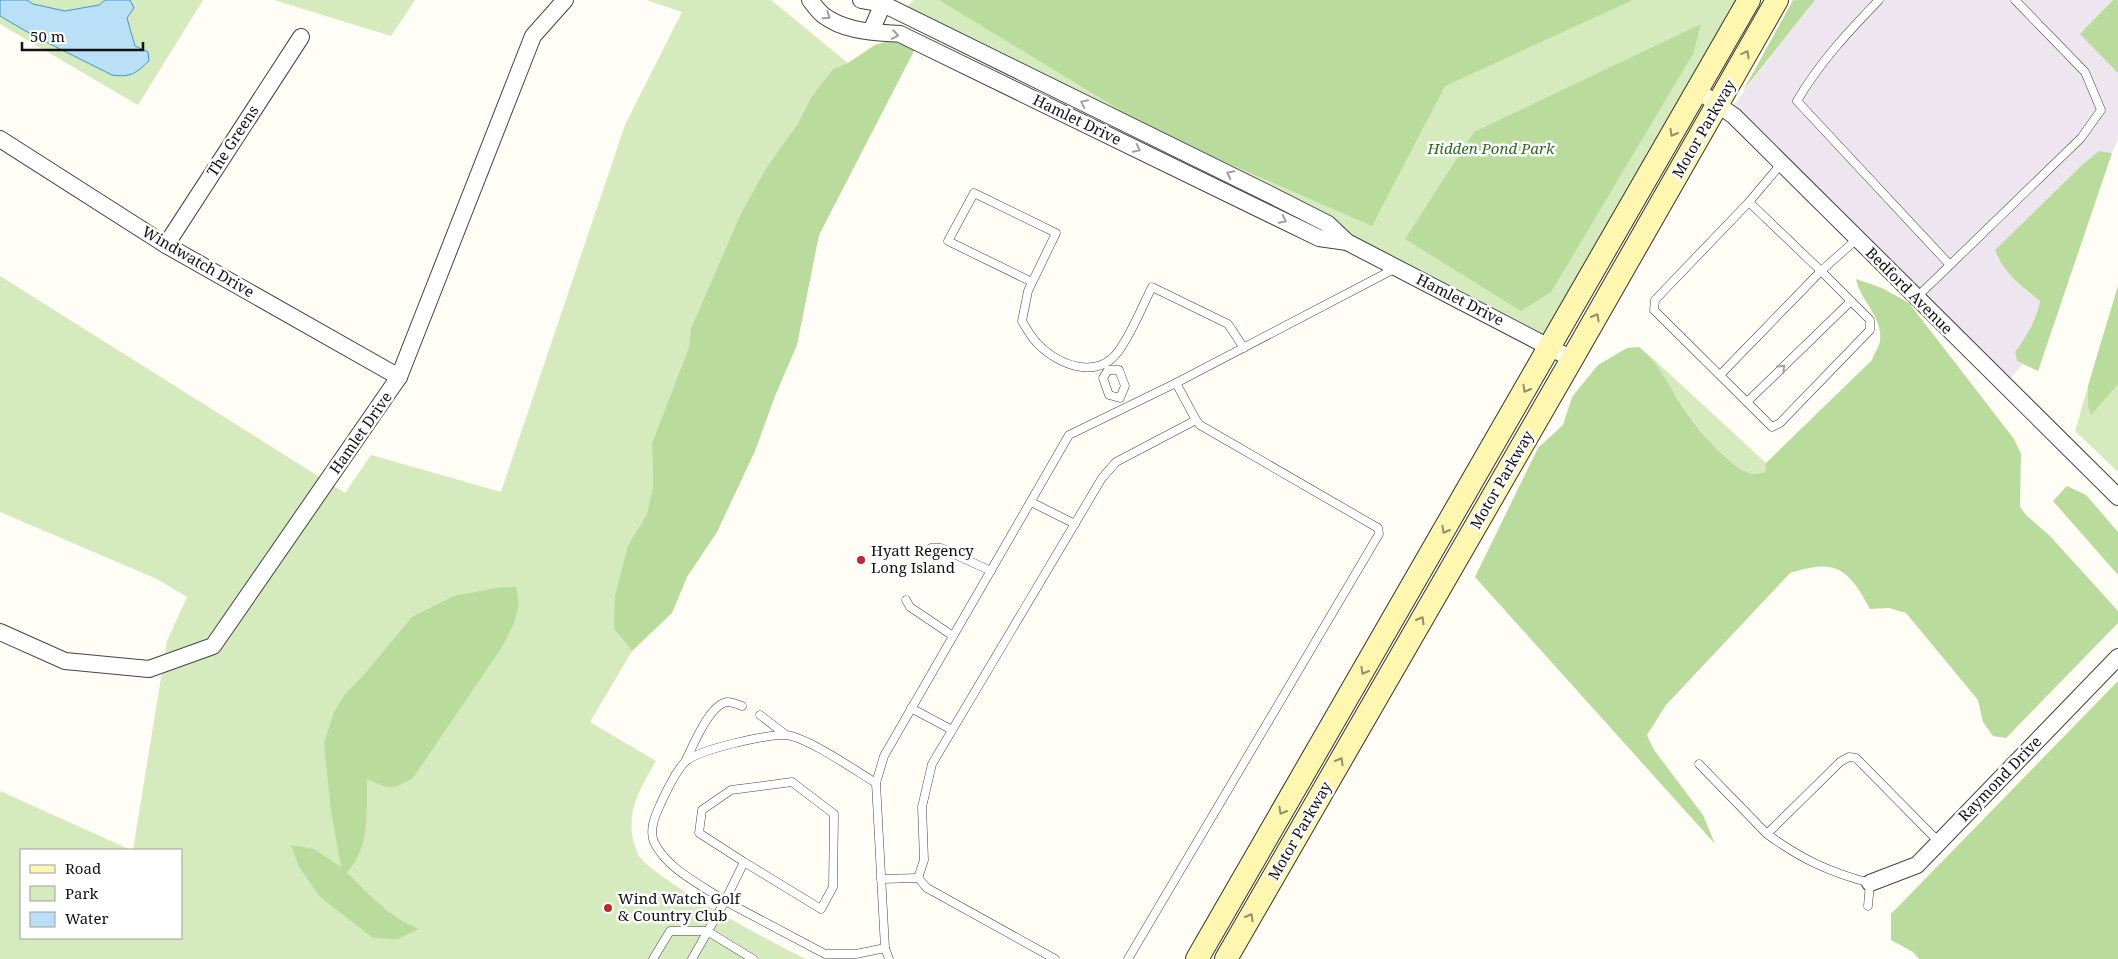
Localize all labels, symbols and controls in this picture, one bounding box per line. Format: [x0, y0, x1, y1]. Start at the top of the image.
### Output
one-way arrow [821, 10, 831, 19]
scale bar [22, 20, 144, 52]
text: 50 m [30, 26, 65, 46]
one-way arrow [891, 29, 900, 39]
one-way arrow [1740, 51, 1750, 60]
street label: Motor Parkway [1667, 75, 1740, 181]
street label: Hamlet Drive [1030, 89, 1125, 149]
one-way arrow [1080, 99, 1089, 109]
street label: The Greens [202, 101, 263, 180]
one-way arrow [1669, 127, 1679, 136]
park label: Hidden Pond Park [1426, 138, 1555, 158]
one-way arrow [1132, 143, 1141, 153]
one-way arrow [1226, 170, 1235, 181]
one-way arrow [1278, 214, 1287, 224]
street label: Windwatch Drive [139, 221, 258, 301]
street label: Bedford Avenue [1862, 243, 1957, 338]
street label: Hamlet Drive [1413, 268, 1508, 330]
one-way arrow [1590, 313, 1600, 322]
one-way arrow [1776, 365, 1785, 374]
one-way arrow [1522, 384, 1532, 393]
street label: Hamlet Drive [324, 387, 396, 477]
street label: Motor Parkway [1465, 426, 1538, 532]
one-way arrow [1441, 524, 1451, 533]
place label: Hyatt Regency Long Island [871, 540, 974, 577]
marker: Hyatt Regency Long Island [855, 554, 867, 566]
one-way arrow [1415, 616, 1425, 625]
one-way arrow [1360, 665, 1370, 674]
street label: Raymond Drive [1953, 731, 2045, 825]
one-way arrow [1333, 757, 1343, 766]
street label: Motor Parkway [1263, 777, 1336, 883]
one-way arrow [1279, 806, 1289, 815]
legend [20, 849, 182, 939]
text: Road [65, 858, 101, 878]
text: Park [65, 883, 99, 903]
place label: Wind Watch Golf & Country Club [618, 888, 741, 925]
marker: Wind Watch Golf & Country Club [602, 902, 614, 914]
text: Water [65, 908, 108, 928]
one-way arrow [1244, 913, 1254, 922]

